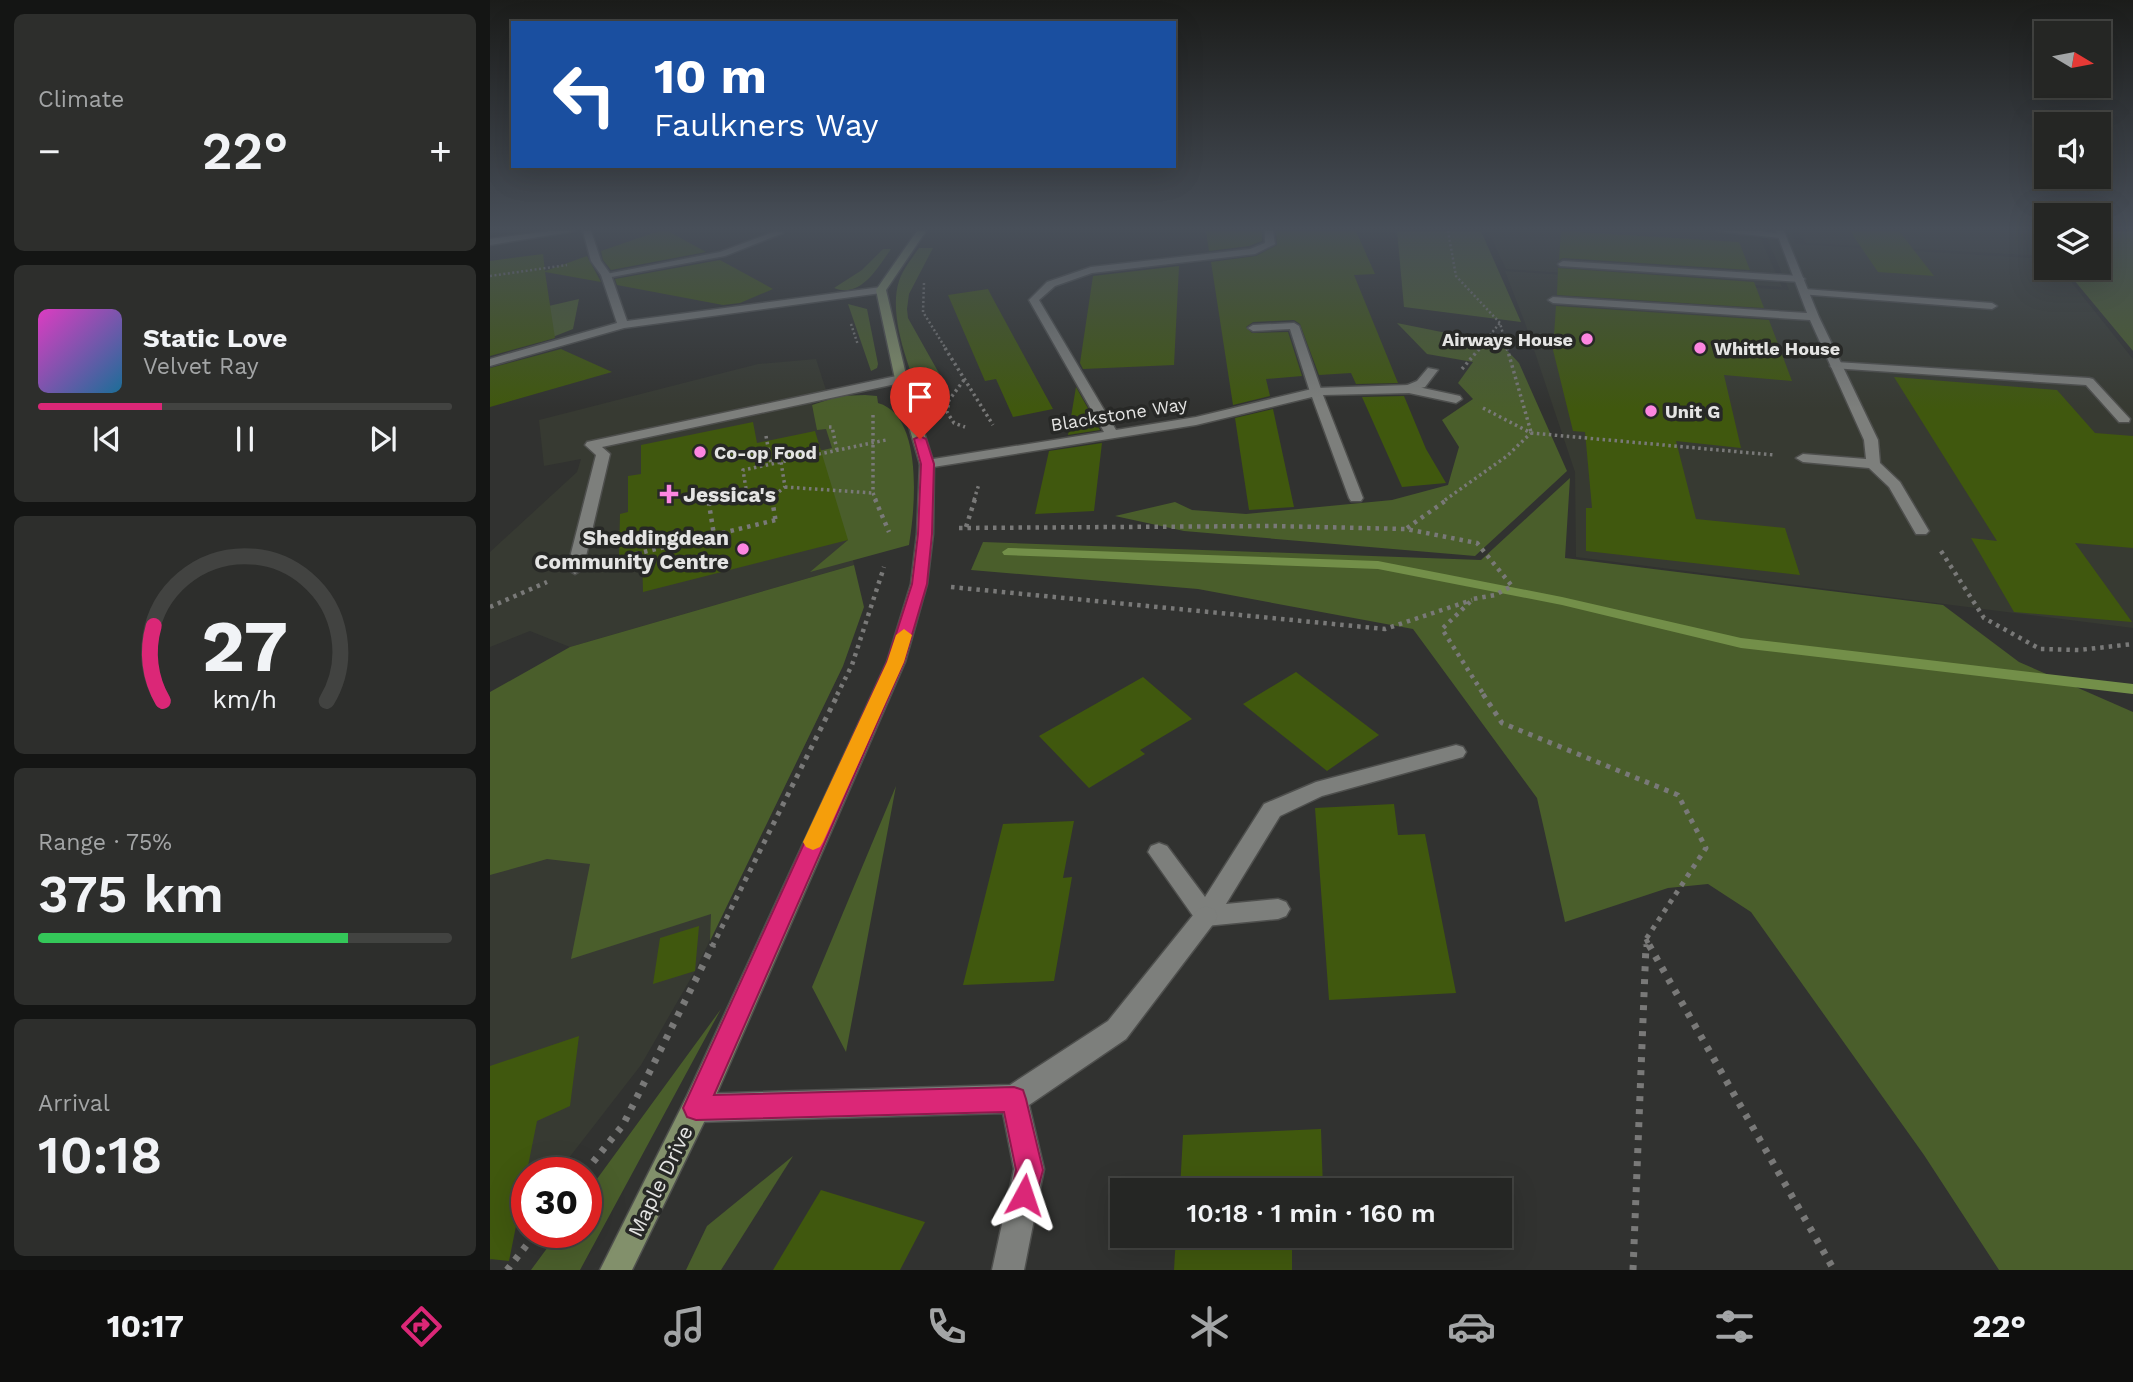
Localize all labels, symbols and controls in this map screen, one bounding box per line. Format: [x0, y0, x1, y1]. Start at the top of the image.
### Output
north arrow [2034, 21, 2110, 98]
map controls [2034, 21, 2111, 280]
text: 10 m [654, 47, 767, 105]
icon: left [539, 49, 630, 140]
text: Climate [38, 86, 124, 113]
text: Faulkners Way [654, 106, 879, 144]
button: sound [2034, 112, 2111, 189]
text: 22° [202, 121, 288, 182]
text: − [38, 129, 61, 173]
text: + [429, 129, 452, 173]
button: layers [2034, 203, 2111, 280]
text: Static Love [143, 323, 287, 353]
place label: Airways House [1442, 329, 1573, 350]
marker: Airways House [1579, 331, 1595, 347]
place label: Whittle House [1714, 338, 1840, 359]
marker: Whittle House [1692, 340, 1708, 356]
text: Velvet Ray [143, 353, 259, 380]
pin [890, 367, 950, 439]
icon: arrive [901, 378, 939, 416]
street label: Blackstone Way [1049, 393, 1190, 435]
place label: Unit G [1665, 401, 1720, 422]
marker: Unit G [1643, 403, 1659, 419]
icon: previous [88, 420, 126, 458]
icon: pause [226, 420, 264, 458]
icon: next [364, 420, 402, 458]
place label: Co-op Food [714, 442, 817, 463]
marker: Co-op Food [692, 444, 708, 460]
place label: Jessica's [683, 482, 776, 507]
marker: Jessica's [661, 486, 677, 502]
place label: Sheddingdean Community Centre [534, 525, 729, 574]
marker: Sheddingdean Community Centre [735, 541, 751, 557]
text: 27 [202, 603, 288, 689]
text: km/h [213, 685, 277, 714]
text: Range · 75% [38, 829, 172, 856]
text: 375 km [38, 864, 224, 925]
text: Arrival [38, 1090, 110, 1117]
street label: Maple Drive [622, 1121, 698, 1241]
text: 10:18 [38, 1125, 162, 1186]
speed limit sign: 30 [511, 1157, 602, 1248]
position arrow [987, 1158, 1061, 1232]
text: 10:18 · 1 min · 160 m [1186, 1198, 1436, 1228]
icon: directions [397, 1302, 446, 1351]
icon: music [660, 1302, 709, 1351]
icon: phone [922, 1302, 971, 1351]
icon: climate [1185, 1302, 1234, 1351]
icon: car [1447, 1302, 1496, 1351]
icon: filters [1710, 1302, 1759, 1351]
text: 10:17 [107, 1307, 184, 1345]
text: 22° [1972, 1307, 2026, 1345]

